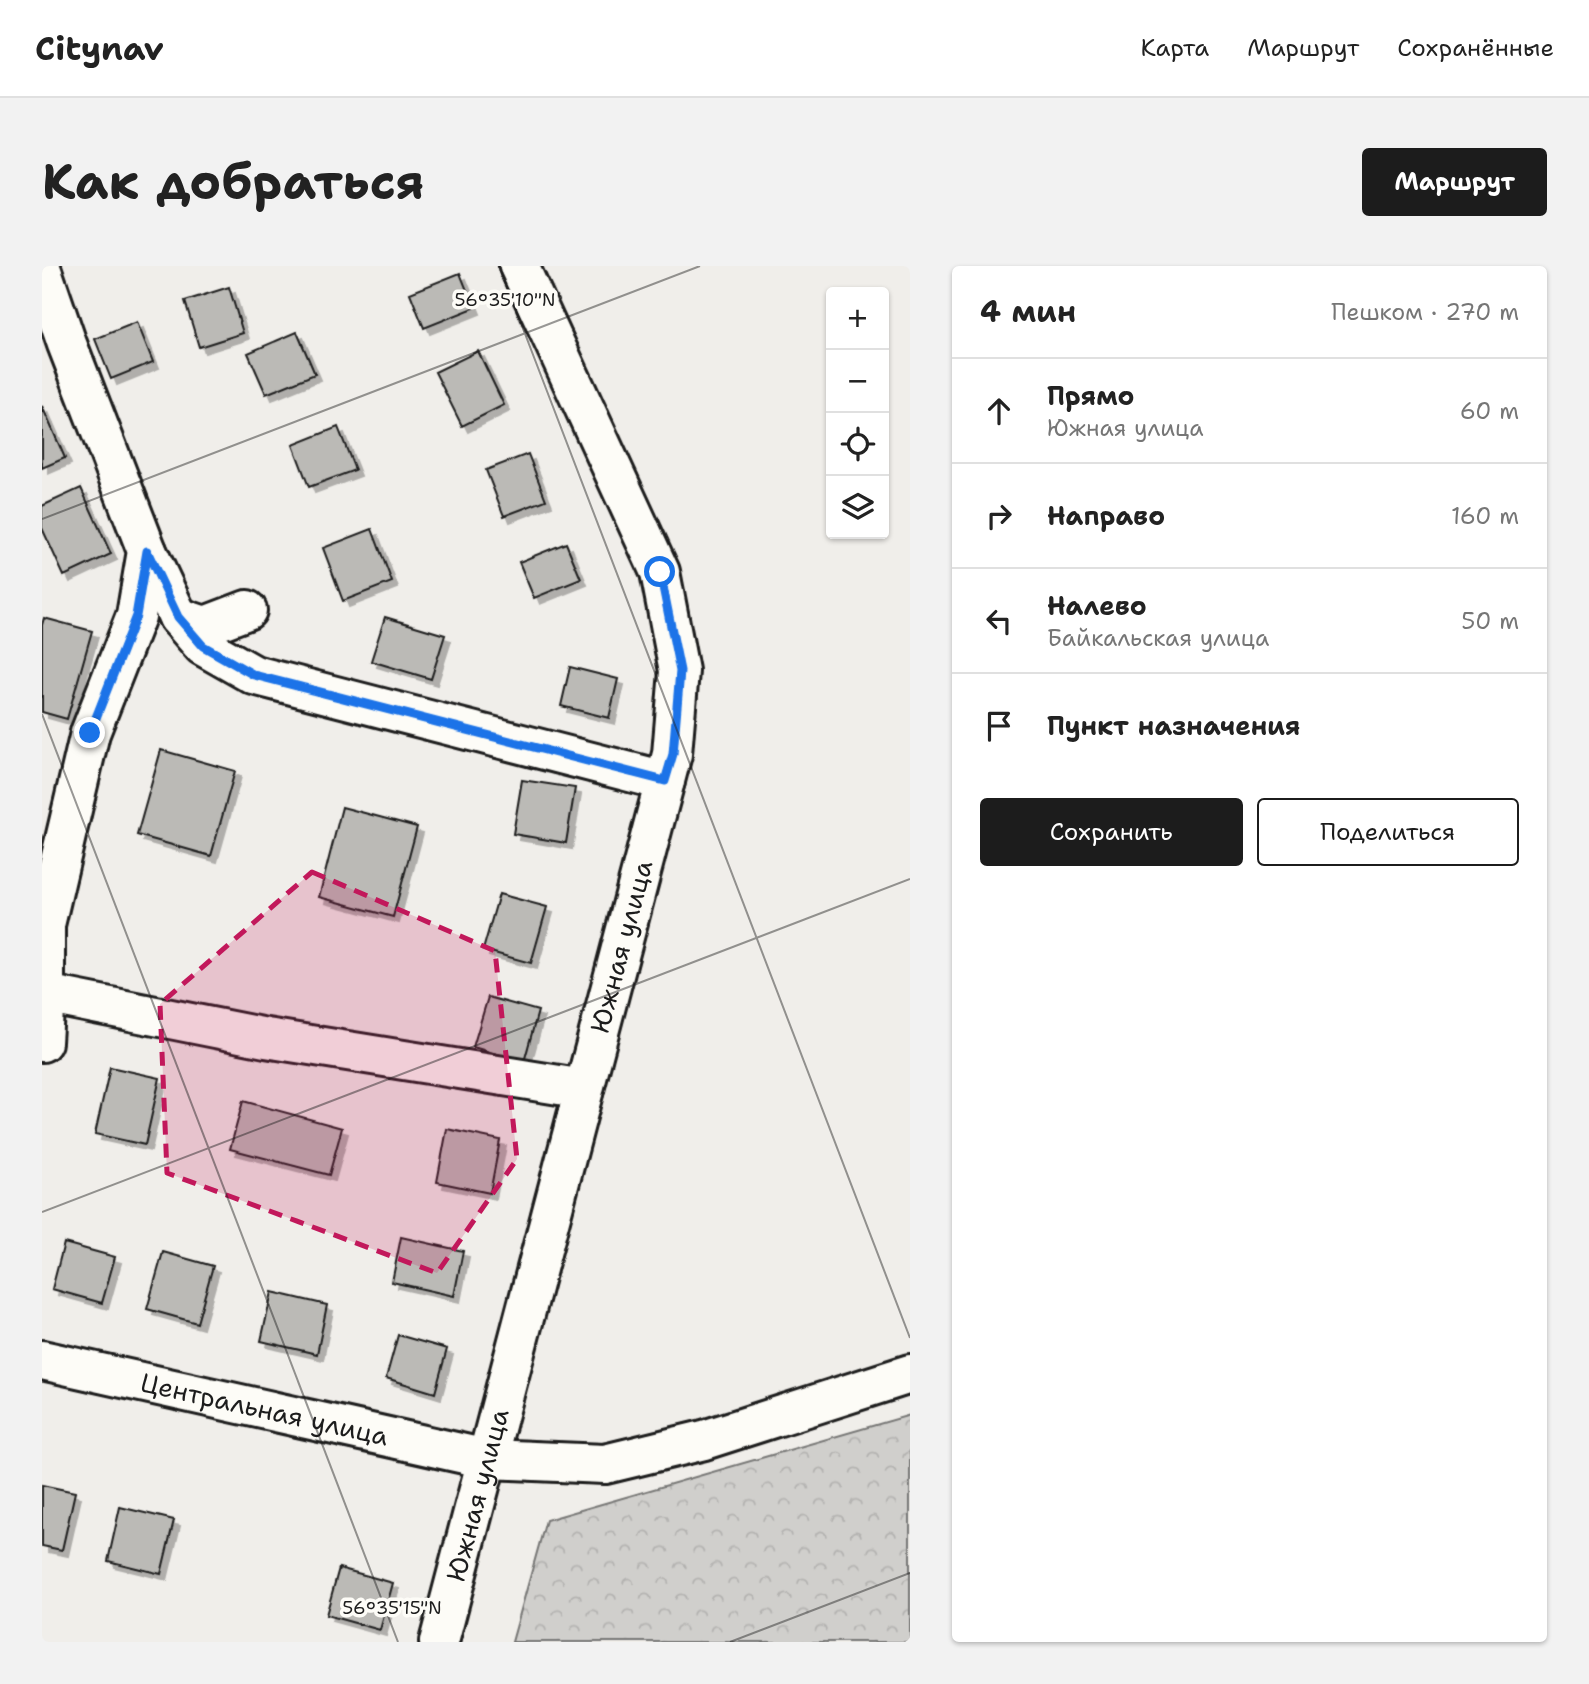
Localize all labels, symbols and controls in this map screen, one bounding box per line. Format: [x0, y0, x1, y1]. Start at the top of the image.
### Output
text: Citynav [35, 26, 164, 71]
text: Карта [1141, 32, 1209, 64]
text: Маршрут [1247, 32, 1359, 64]
text: Сохранённые [1397, 32, 1554, 64]
button: Маршрут [1362, 148, 1547, 216]
text: Как добраться [42, 149, 424, 215]
map controls [826, 287, 889, 539]
button: + [826, 287, 889, 350]
text: 56°35'10"N [455, 288, 555, 312]
text: 4 мин [980, 291, 1076, 332]
text: Пешком · 270 m [1331, 297, 1519, 327]
button: − [826, 350, 889, 413]
text: Прямо [1047, 378, 1135, 413]
icon: ahead [980, 392, 1018, 430]
text: 60 m [1460, 396, 1519, 426]
button: locate [826, 413, 889, 476]
text: Южная улица [1047, 413, 1204, 443]
button: layers [826, 476, 889, 539]
icon: right [980, 497, 1018, 535]
text: Направо [1047, 498, 1165, 533]
text: 160 m [1451, 501, 1519, 531]
route start [644, 556, 675, 587]
text: Налево [1047, 588, 1147, 623]
icon: left [980, 602, 1018, 640]
text: 50 m [1461, 606, 1519, 636]
text: Байкальская улица [1047, 623, 1269, 653]
icon: arrive [980, 707, 1018, 745]
text: Пункт назначения [1047, 708, 1300, 743]
route end [74, 717, 105, 748]
button: Сохранить [980, 798, 1243, 866]
button: Поделиться [1257, 798, 1519, 866]
street label: Южная улица [582, 856, 660, 1037]
street label: Центральная улица [137, 1364, 392, 1454]
street label: Южная улица [438, 1405, 517, 1585]
text: 56°35'15"N [342, 1596, 442, 1620]

